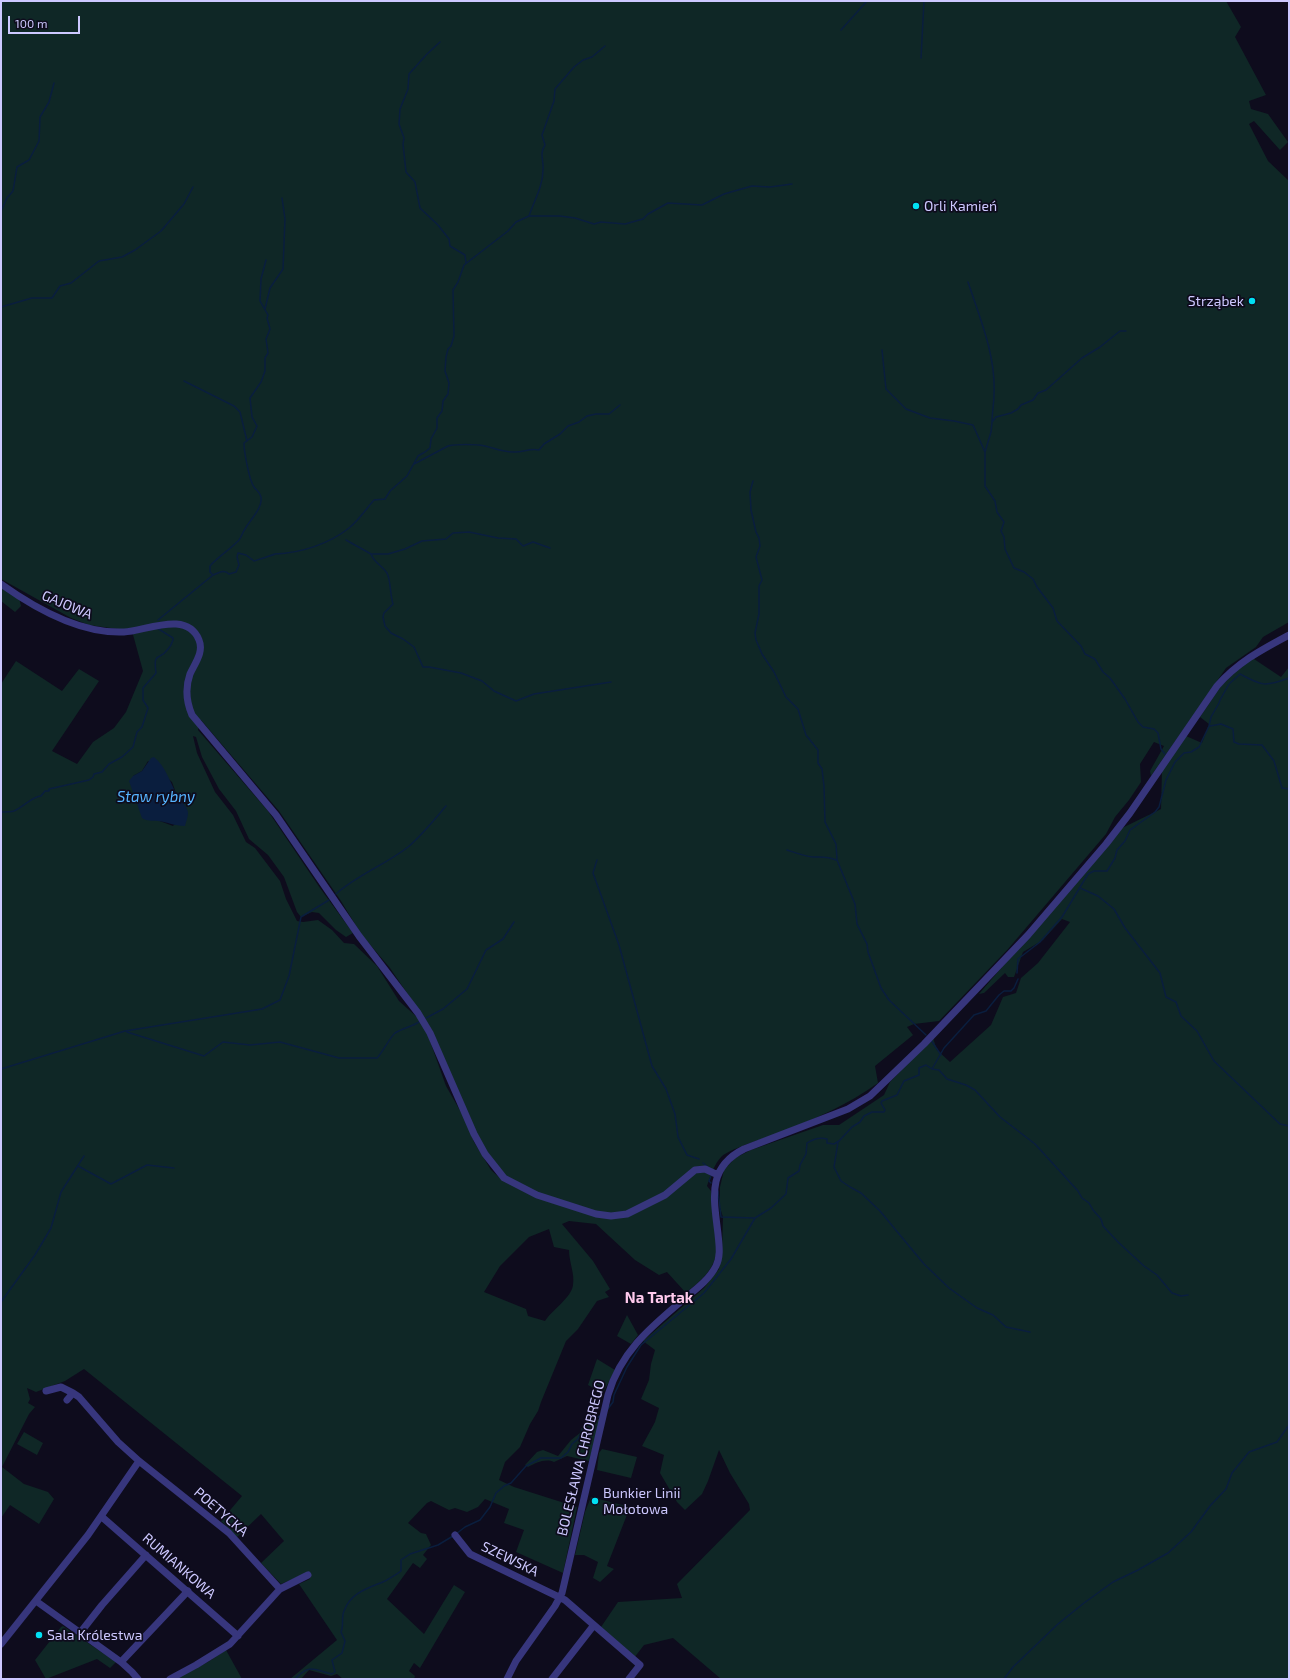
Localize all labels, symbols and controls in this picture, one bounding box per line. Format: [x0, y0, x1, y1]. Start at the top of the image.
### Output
scale bar [10, 8, 82, 34]
text: 100 m [15, 16, 47, 30]
place label: Orli Kamień [924, 198, 997, 214]
marker: Orli Kamień [911, 201, 921, 211]
place label: Strząbek [1188, 293, 1244, 309]
marker: Strząbek [1247, 296, 1257, 306]
street label: GAJOWA [39, 587, 95, 623]
water label: Staw rybny [117, 788, 195, 806]
district label: Na Tartak [625, 1289, 693, 1307]
street label: BOLESŁAWA CHROBREGO [554, 1378, 608, 1538]
street label: POETYCKA [190, 1484, 252, 1540]
place label: Bunkier Linii Mołotowa [603, 1485, 680, 1518]
marker: Bunkier Linii Mołotowa [590, 1496, 600, 1506]
street label: RUMIANKOWA [139, 1530, 219, 1602]
street label: SZEWSKA [479, 1538, 541, 1580]
place label: Sala Królestwa [47, 1627, 142, 1643]
marker: Sala Królestwa [34, 1630, 44, 1640]

